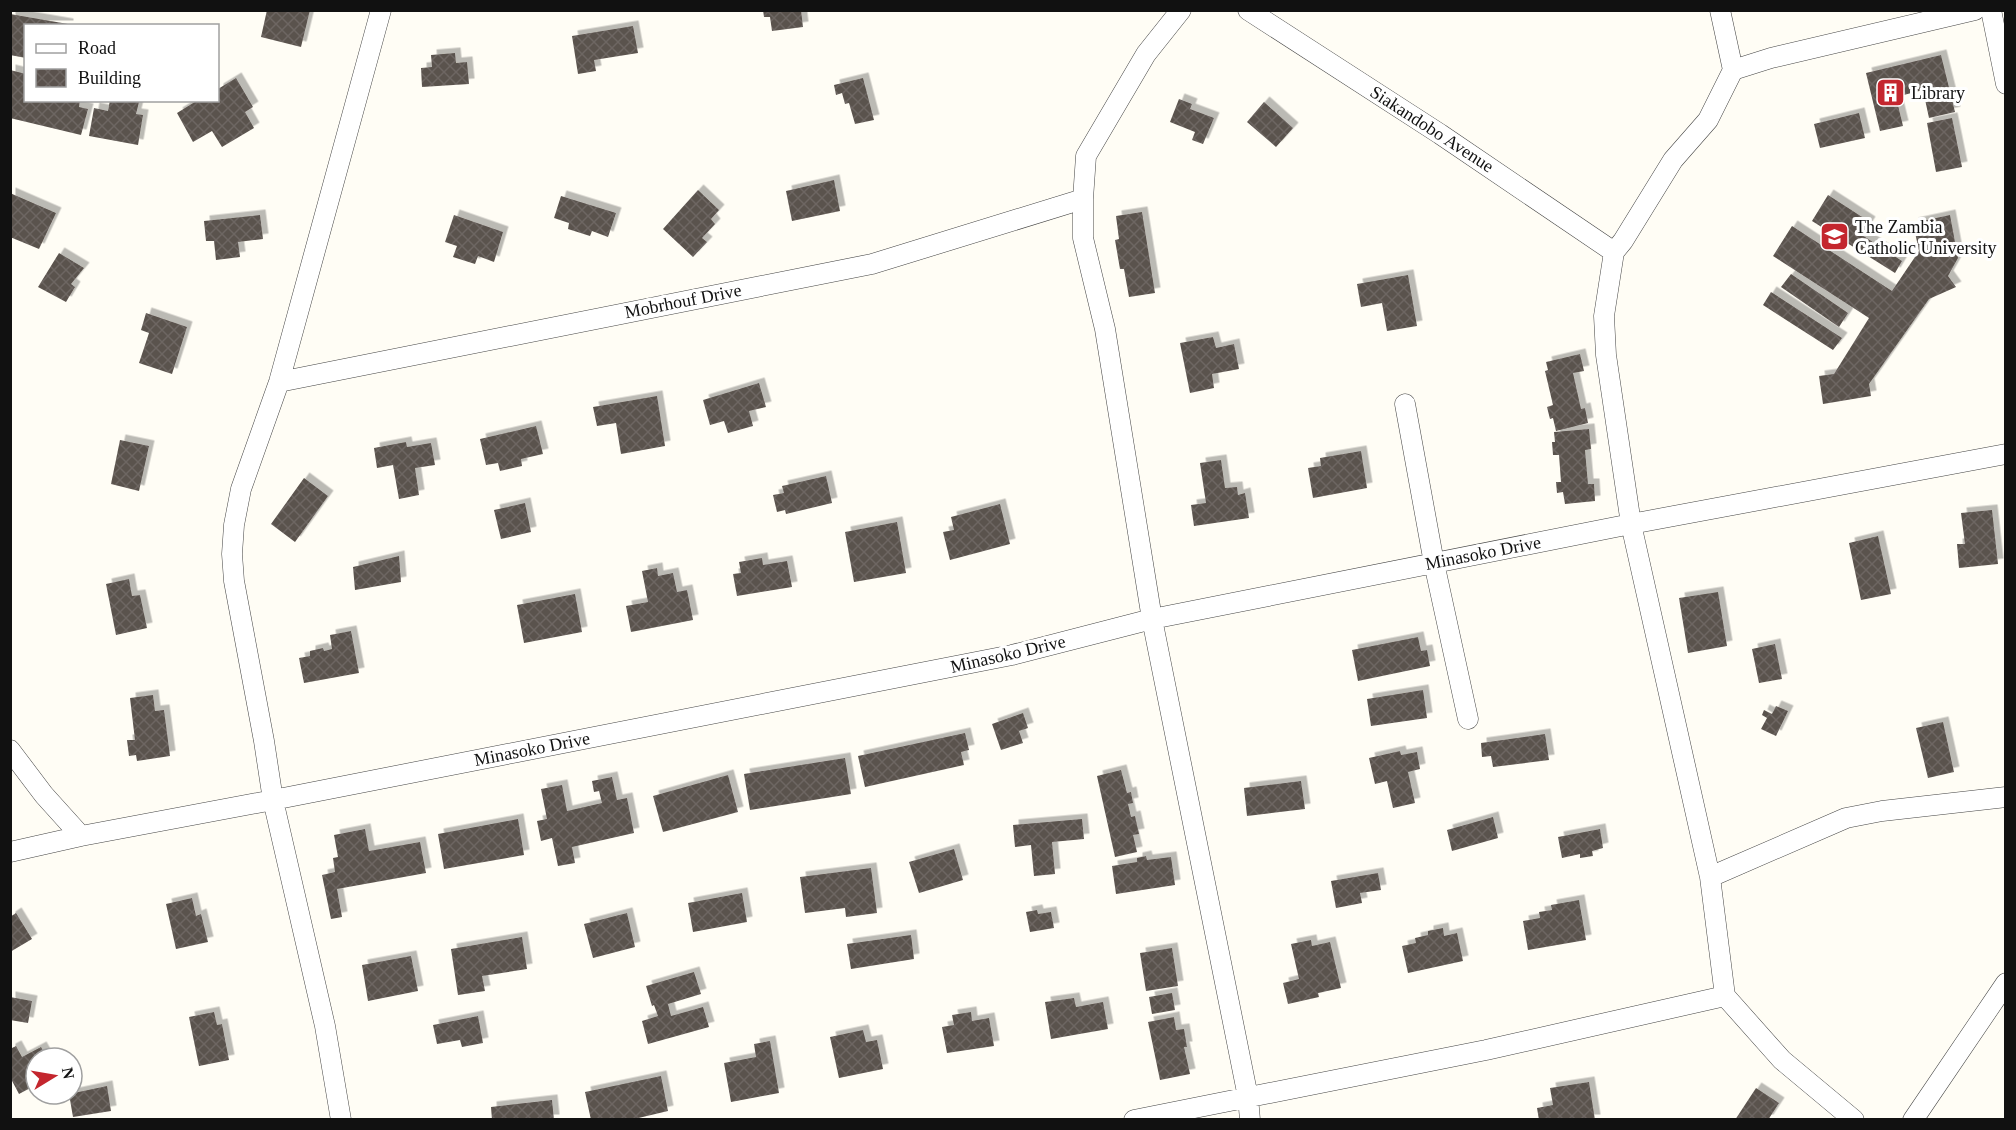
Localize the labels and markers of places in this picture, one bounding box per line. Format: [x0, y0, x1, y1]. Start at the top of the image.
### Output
building icon: Library [1874, 77, 1906, 109]
place label: Library [1911, 83, 1965, 103]
place label: The Zambia Catholic University [1855, 217, 1996, 258]
school or university icon: The Zambia Catholic University [1818, 221, 1850, 253]

